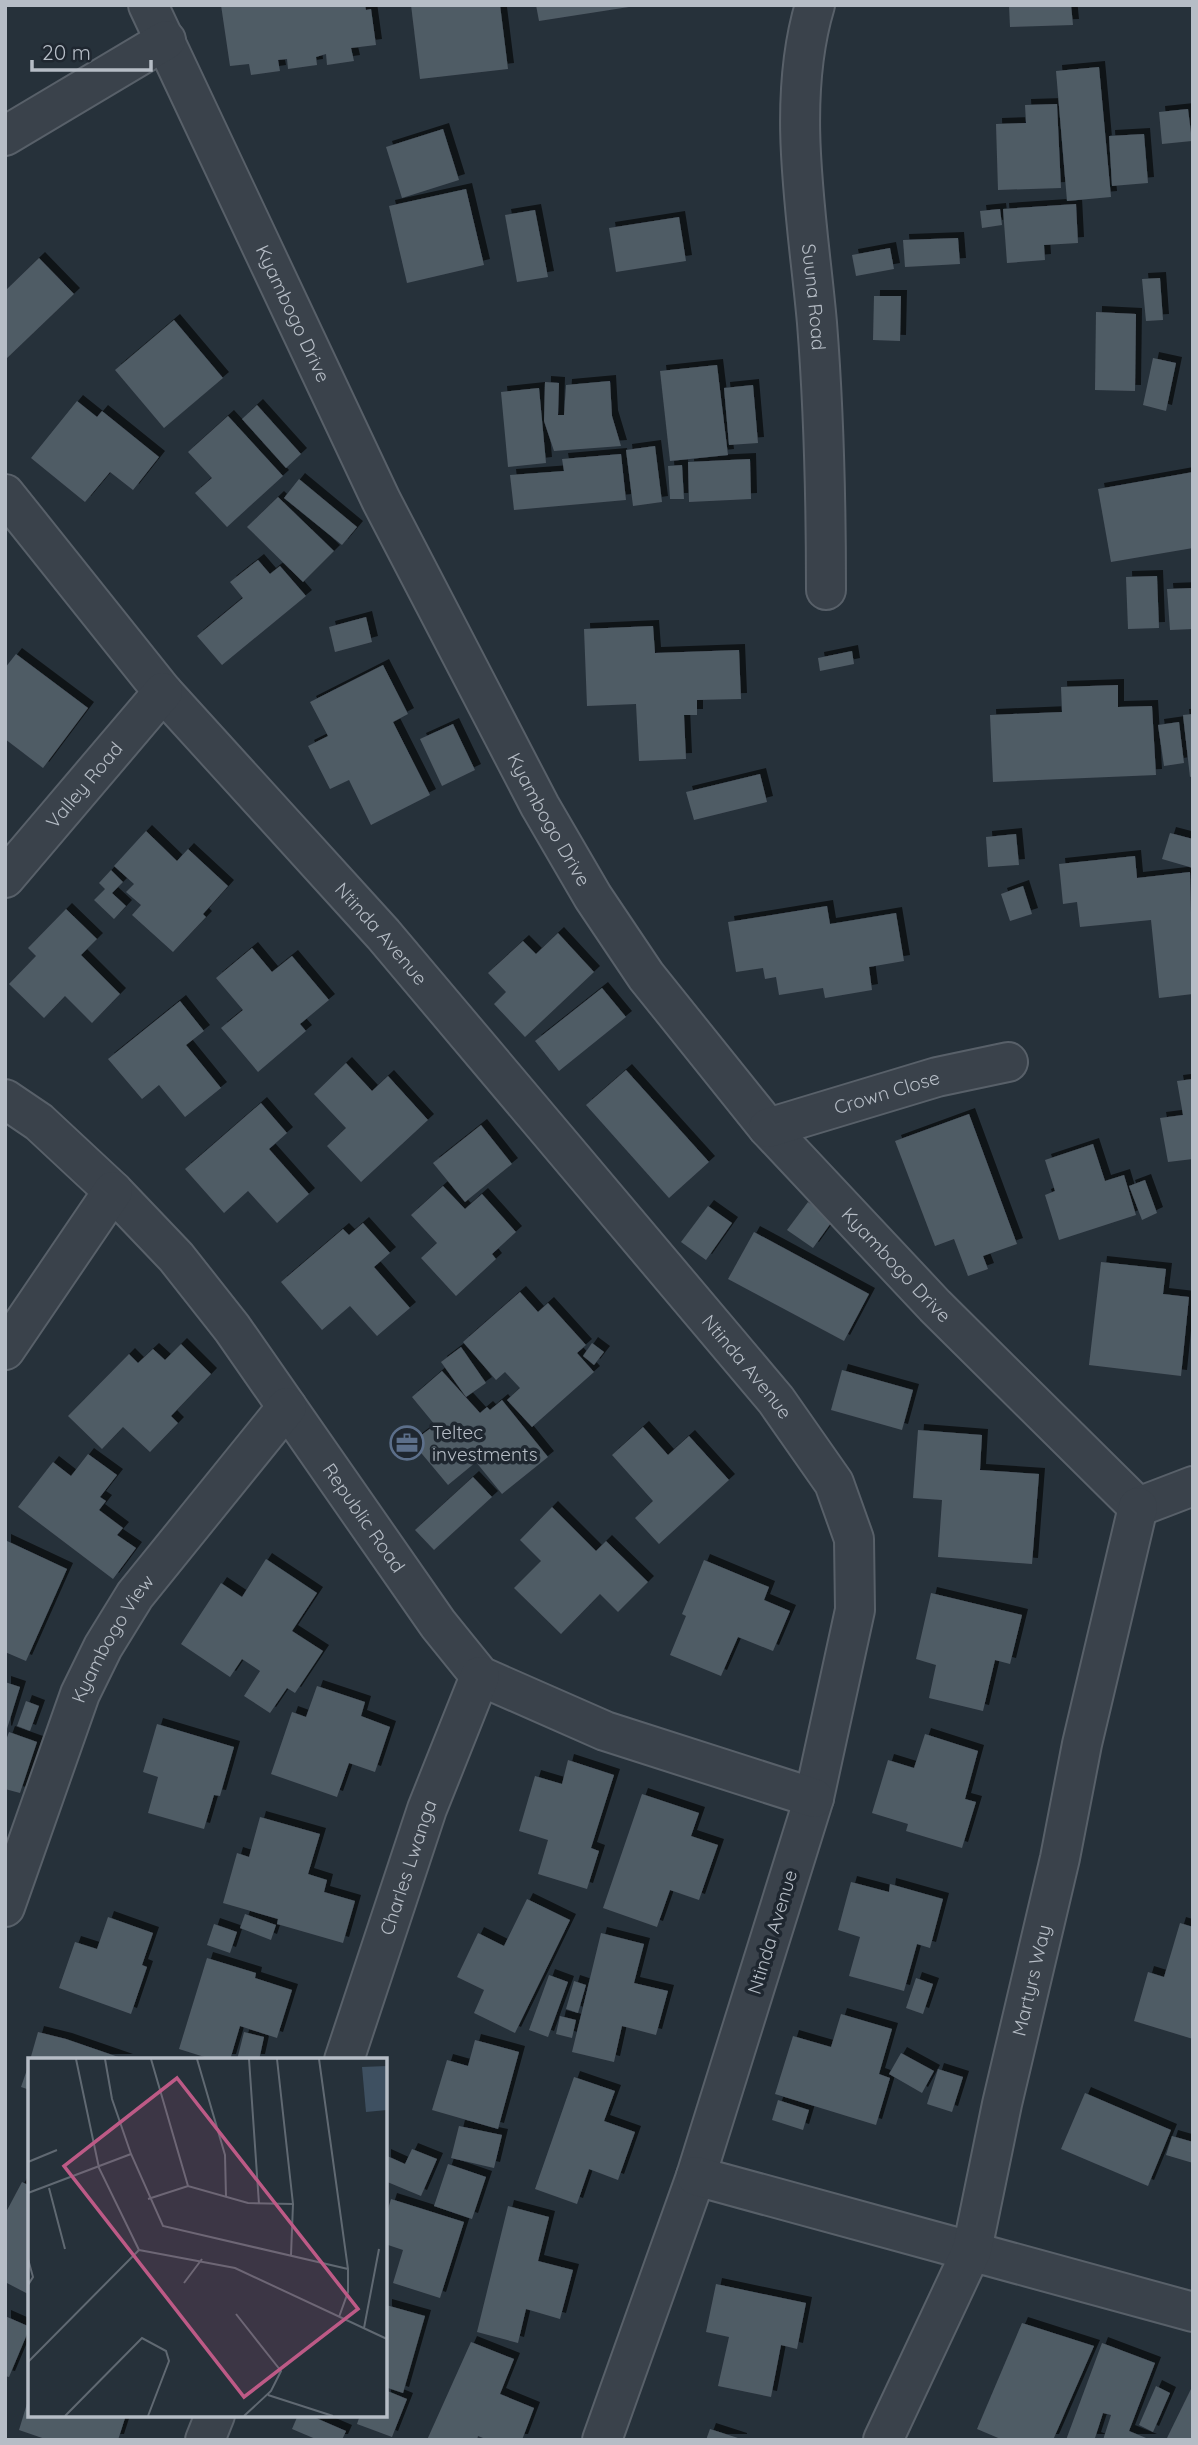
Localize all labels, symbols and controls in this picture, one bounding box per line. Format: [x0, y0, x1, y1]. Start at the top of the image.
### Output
scale bar [32, 28, 150, 72]
text: 20 m [42, 39, 91, 65]
street label: Kyambogo Drive [251, 241, 336, 386]
street label: Suuna Road [797, 242, 831, 351]
street label: Valley Road [40, 737, 128, 833]
street label: Kyambogo Drive [502, 749, 596, 890]
street label: Ntinda Avenue [330, 877, 433, 990]
street label: Crown Close [831, 1065, 942, 1119]
street label: Kyambogo Drive [837, 1202, 956, 1327]
street label: Ntinda Avenue [697, 1310, 797, 1424]
place label: Teltec investments [432, 1420, 538, 1466]
office icon: Teltec investments [388, 1424, 426, 1462]
street label: Republic Road [318, 1458, 410, 1577]
street label: Kyambogo View [66, 1569, 159, 1706]
street label: Charles Lwanga [374, 1796, 442, 1938]
street label: Ntinda Avenue [742, 1867, 802, 1997]
street label: Martyrs Way [1006, 1922, 1056, 2038]
inset map [28, 2058, 387, 2417]

